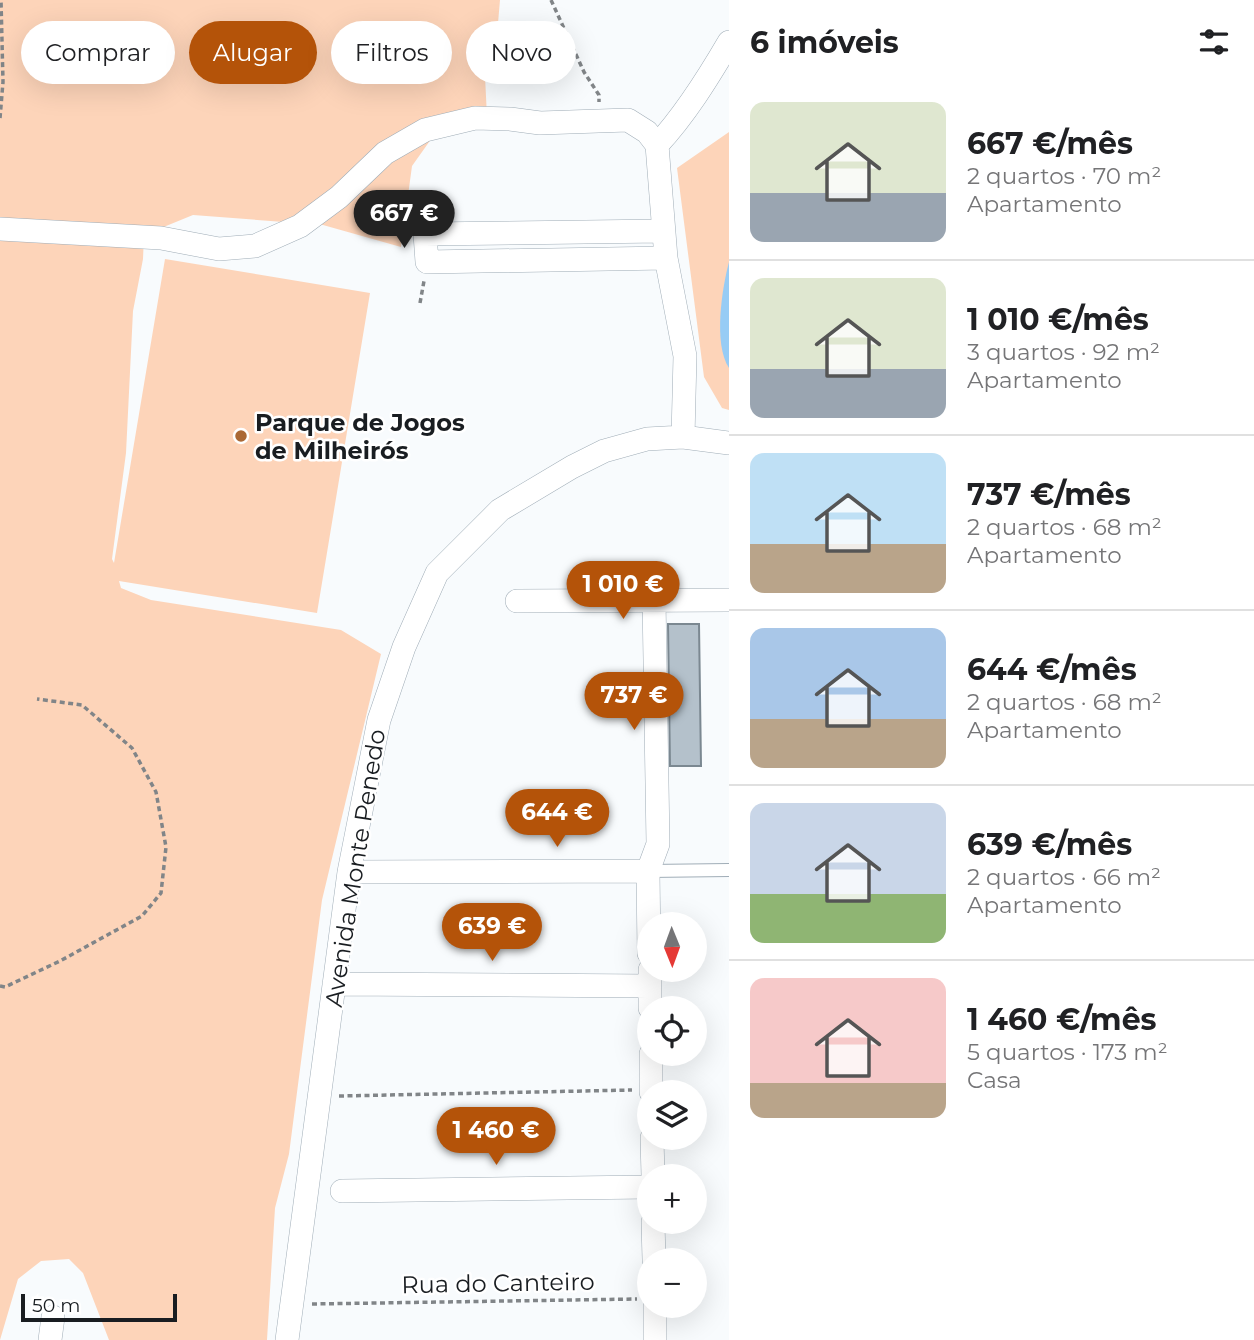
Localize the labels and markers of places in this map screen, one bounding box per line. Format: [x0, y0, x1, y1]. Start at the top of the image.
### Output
pin: 667 € [355, 190, 453, 250]
place label: Parque de Jogos de Milheirós [255, 408, 465, 465]
marker: Parque de Jogos de Milheirós [233, 428, 249, 444]
pin: 1 010 € [558, 562, 688, 621]
pin: 737 € [585, 672, 683, 732]
pin: 644 € [508, 790, 606, 849]
pin: 639 € [443, 904, 541, 963]
pin: 1 460 € [431, 1108, 561, 1167]

